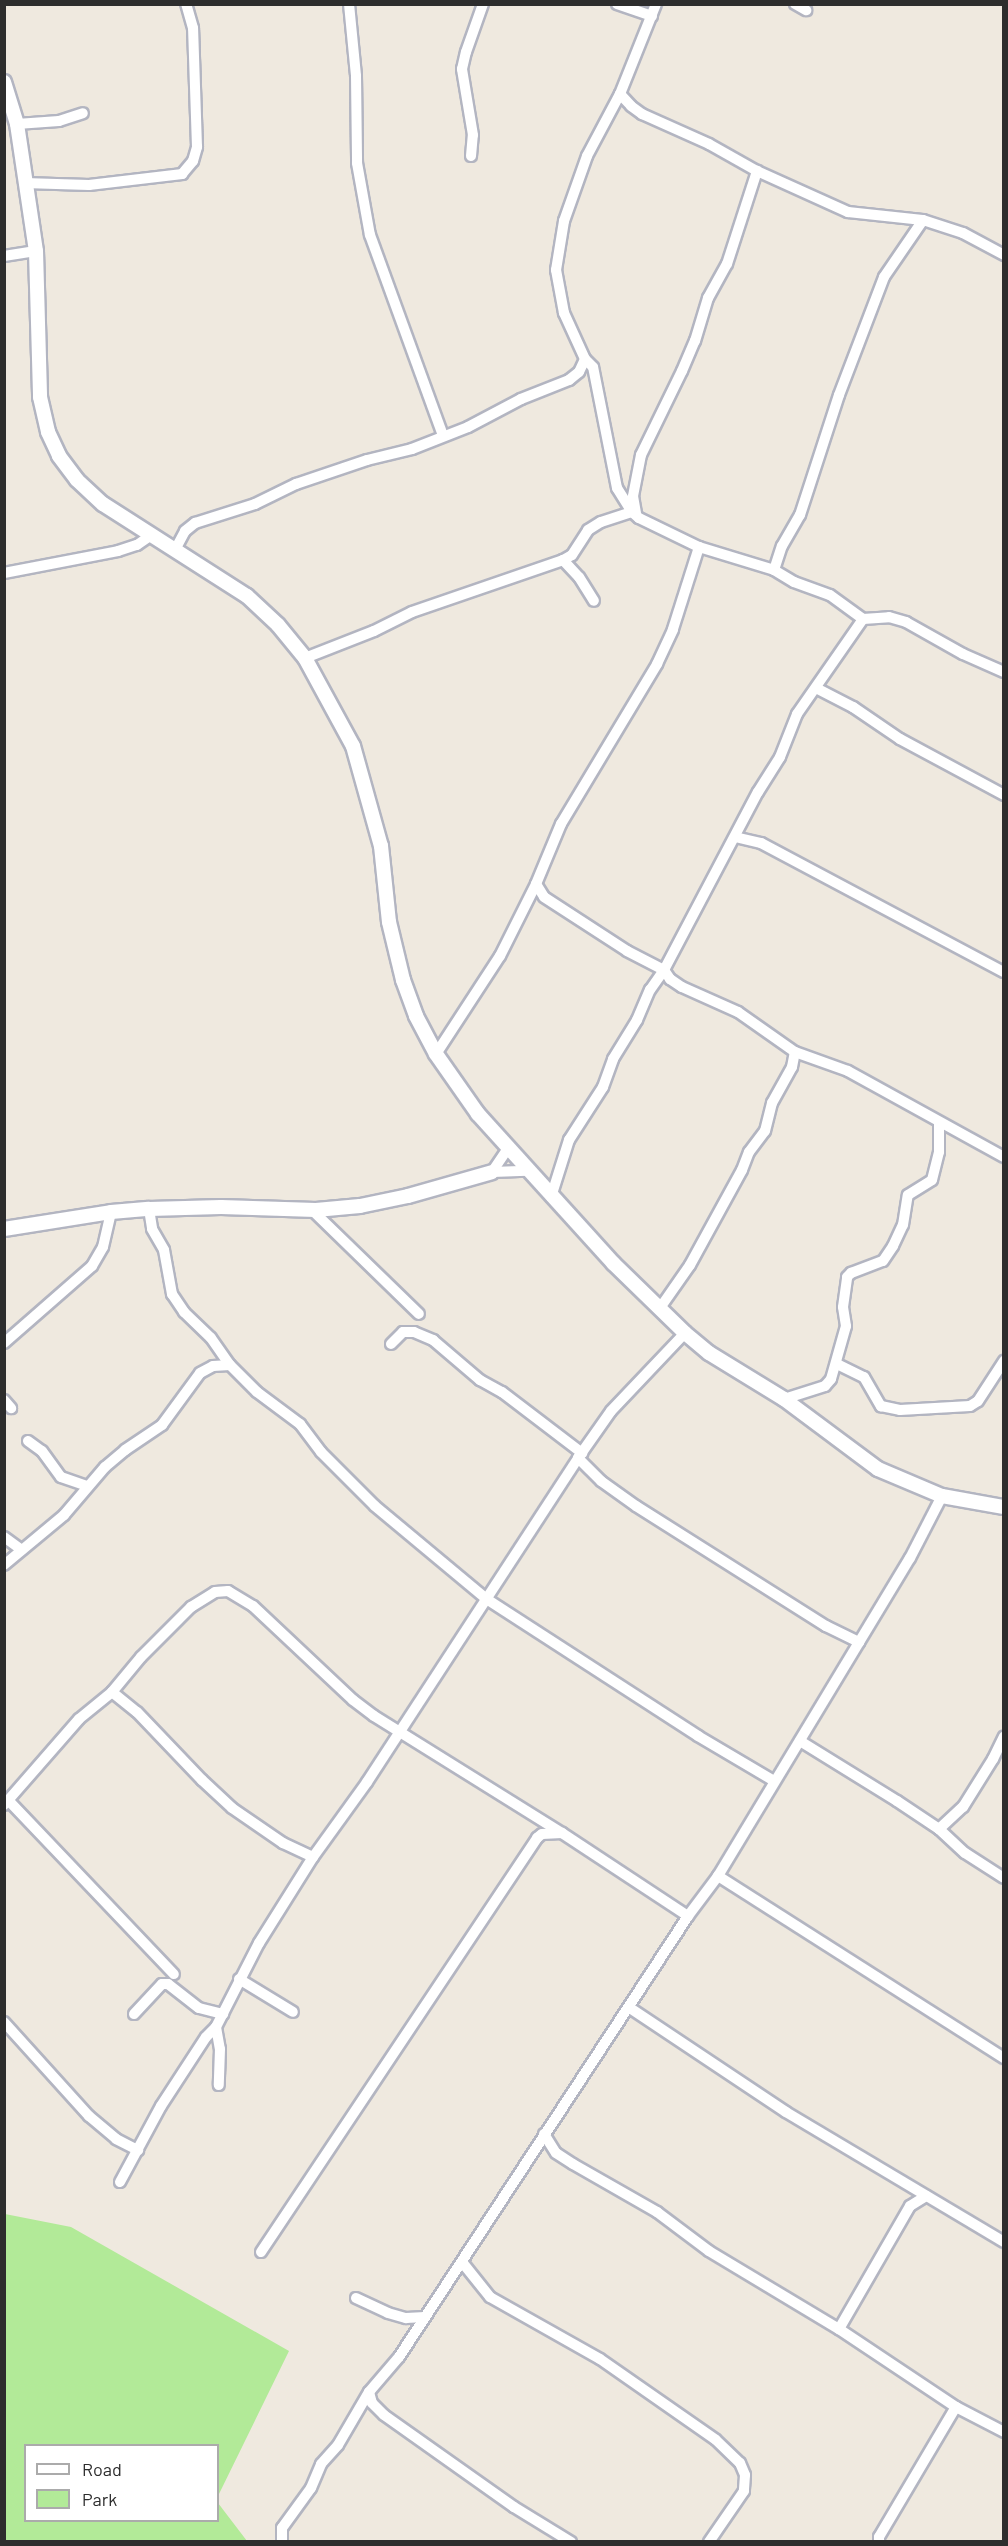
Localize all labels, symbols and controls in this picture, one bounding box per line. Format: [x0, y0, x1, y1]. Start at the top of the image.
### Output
legend [24, 2444, 219, 2522]
text: Road [82, 2458, 122, 2480]
text: Park [82, 2488, 117, 2510]

